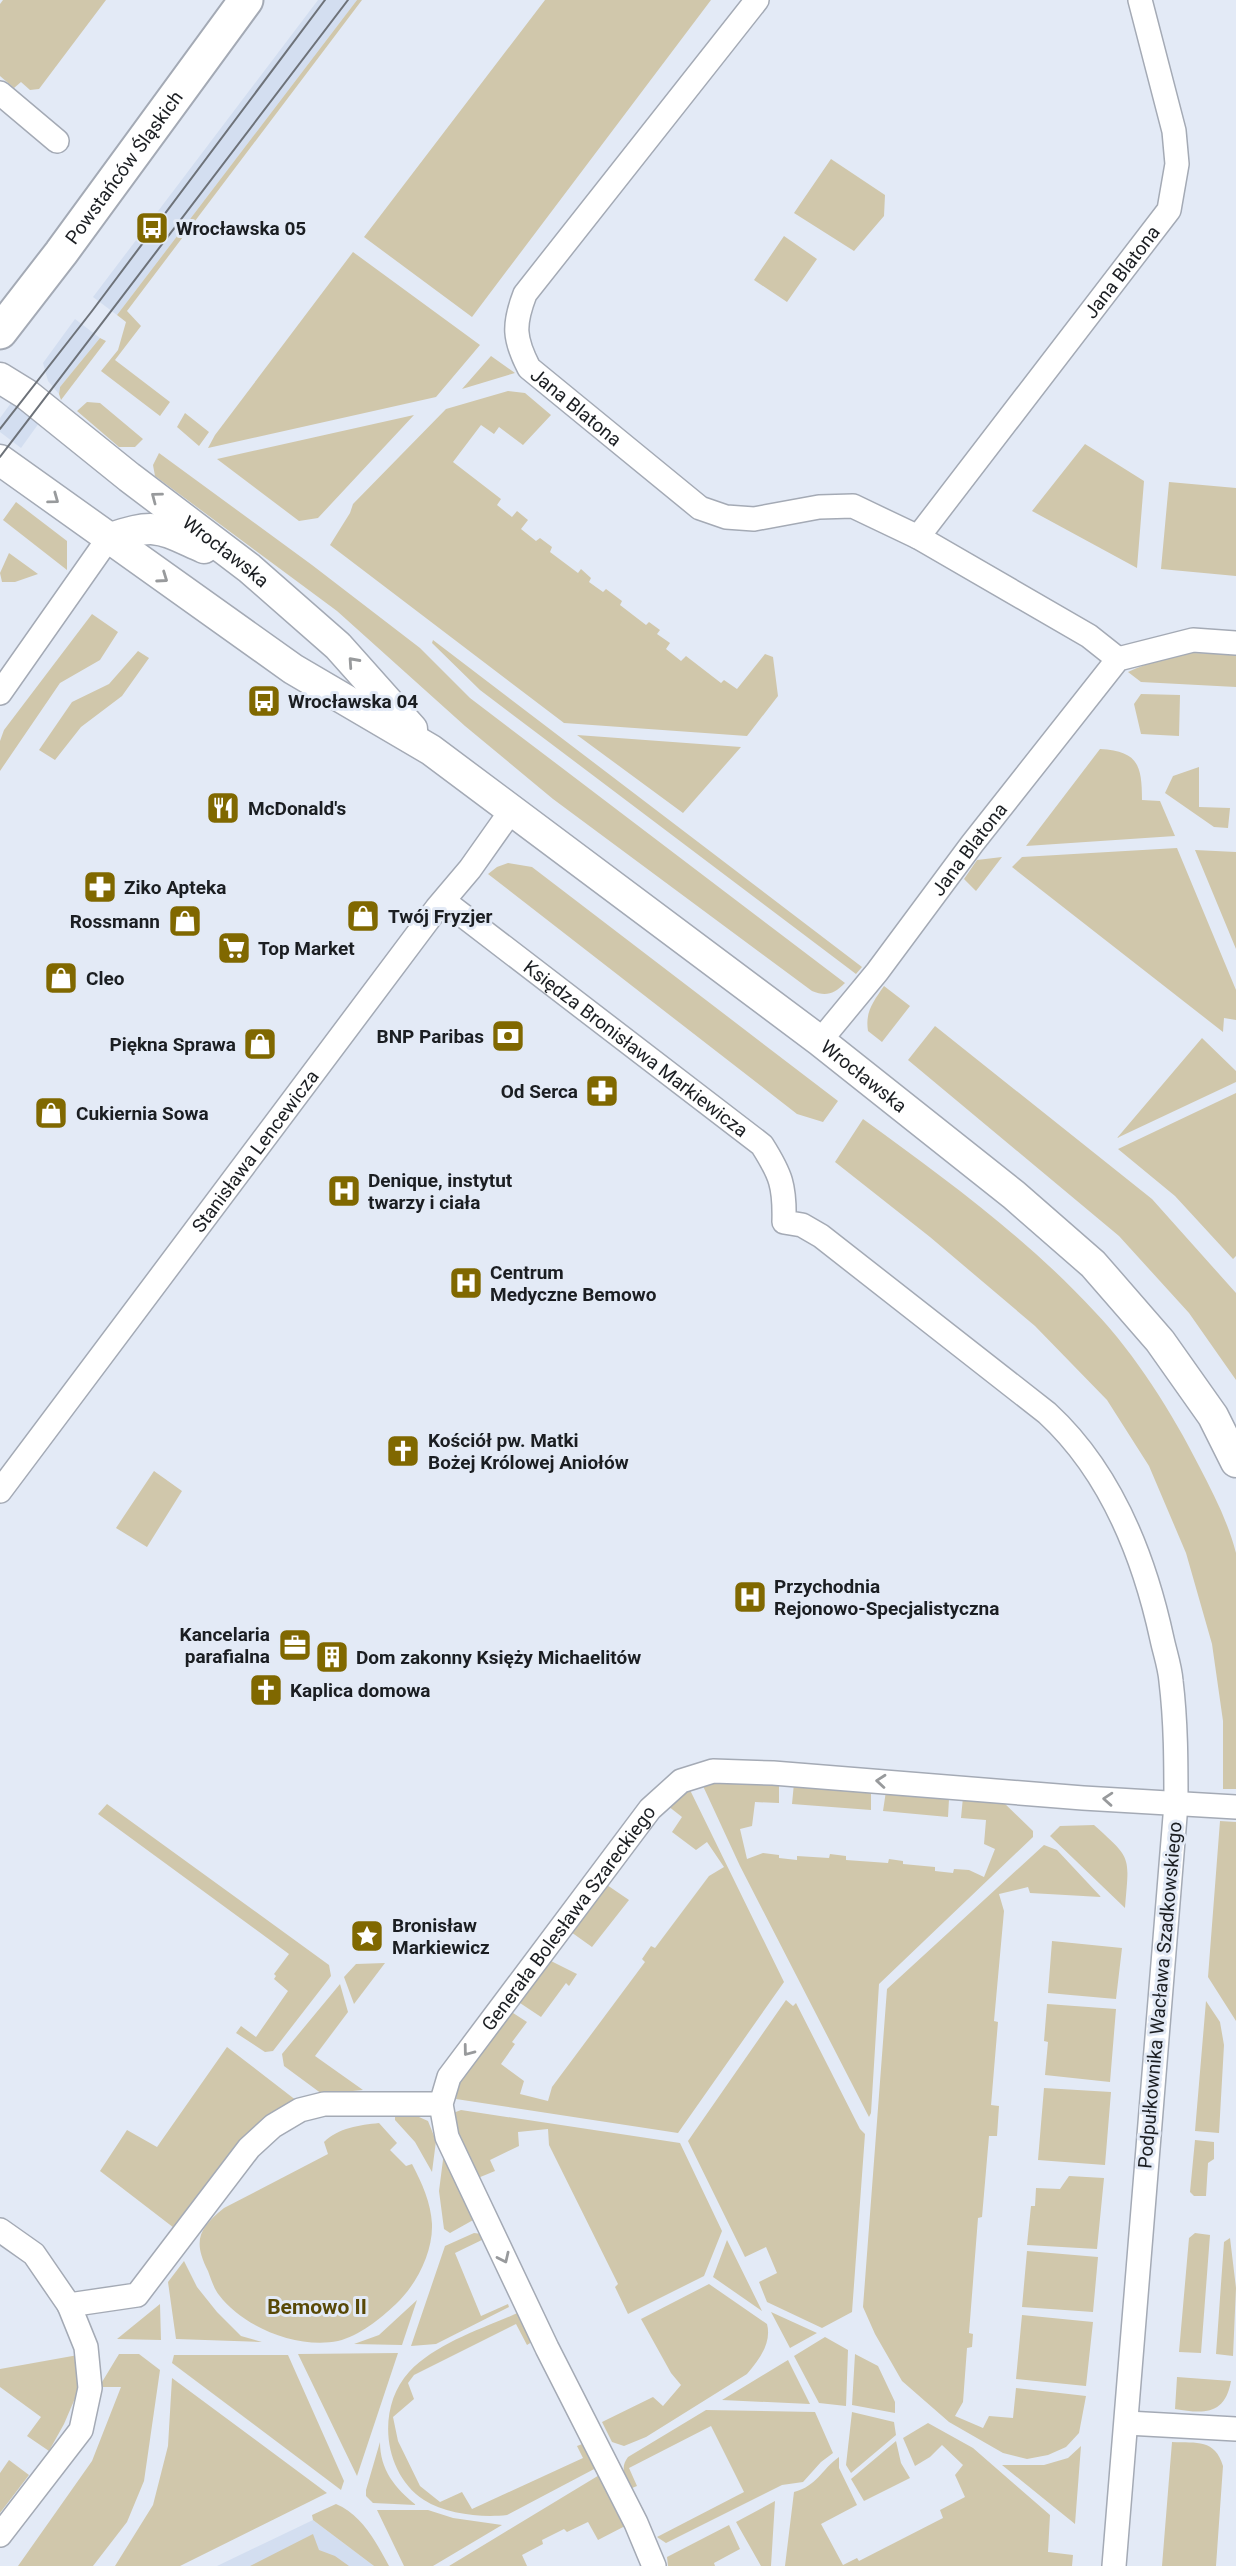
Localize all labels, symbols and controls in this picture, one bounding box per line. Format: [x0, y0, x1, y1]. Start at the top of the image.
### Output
street label: Powstańców Śląskich [60, 86, 187, 249]
bus stop icon: Wrocławska 05 [133, 209, 171, 247]
place label: Wrocławska 05 [176, 217, 306, 240]
street label: Jana Blatona [1079, 221, 1165, 323]
street label: Jana Blatona [526, 363, 626, 451]
one-way arrow [46, 491, 59, 503]
one-way arrow [151, 493, 164, 505]
street label: Wrocławska [178, 510, 274, 592]
one-way arrow [155, 570, 168, 582]
one-way arrow [349, 657, 361, 670]
bus stop icon: Wrocławska 04 [245, 682, 283, 720]
place label: Wrocławska 04 [288, 690, 418, 713]
restaurant icon: McDonald's [204, 789, 242, 827]
place label: McDonald's [248, 797, 346, 820]
street label: Jana Blatona [926, 798, 1012, 900]
pharmacy icon: Ziko Apteka [81, 868, 119, 906]
place label: Ziko Apteka [124, 876, 226, 899]
shop icon: Twój Fryzjer [344, 897, 382, 935]
shop icon: Rossmann [166, 902, 204, 940]
place label: Twój Fryzjer [388, 905, 492, 928]
place label: Rossmann [70, 910, 160, 933]
supermarket icon: Top Market [215, 929, 253, 967]
place label: Top Market [258, 937, 355, 960]
street label: Księdza Bronisława Markiewicza [519, 955, 753, 1142]
shop icon: Cleo [42, 959, 80, 997]
place label: Cleo [86, 967, 125, 990]
bank icon: BNP Paribas [489, 1017, 527, 1055]
shop icon: Piękna Sprawa [241, 1025, 279, 1063]
place label: BNP Paribas [377, 1025, 484, 1048]
place label: Piękna Sprawa [109, 1033, 236, 1056]
street label: Wrocławska [816, 1035, 912, 1117]
street label: Stanisława Lencewicza [187, 1065, 323, 1237]
pharmacy icon: Od Serca [583, 1072, 621, 1110]
place label: Od Serca [501, 1080, 578, 1103]
shop icon: Cukiernia Sowa [32, 1094, 70, 1132]
place label: Cukiernia Sowa [76, 1102, 209, 1125]
place label: Denique, instytut twarzy i ciała [368, 1169, 513, 1214]
hospital icon: Denique, instytut twarzy i ciała [325, 1172, 363, 1210]
place label: Centrum Medyczne Bemowo [490, 1261, 657, 1306]
hospital icon: Centrum Medyczne Bemowo [447, 1264, 485, 1302]
place label: Kościół pw. Matki Bożej Królowej Aniołów [428, 1429, 629, 1474]
church icon: Kościół pw. Matki Bożej Królowej Aniołów [384, 1432, 422, 1470]
place label: Przychodnia Rejonowo-Specjalistyczna [774, 1575, 999, 1620]
hospital icon: Przychodnia Rejonowo-Specjalistyczna [731, 1578, 769, 1616]
place label: Kancelaria parafialna [180, 1623, 270, 1668]
office icon: Kancelaria parafialna [276, 1626, 314, 1664]
building icon: Dom zakonny Księży Michaelitów [313, 1638, 351, 1676]
place label: Dom zakonny Księży Michaelitów [356, 1646, 641, 1669]
church icon: Kaplica domowa [247, 1671, 285, 1709]
place label: Kaplica domowa [290, 1679, 431, 1702]
one-way arrow [875, 1774, 886, 1789]
one-way arrow [1102, 1792, 1113, 1807]
street label: Generała Bolesława Szareckiego [476, 1801, 660, 2035]
street label: Podpułkownika Wacława Szadkowskiego [1133, 1821, 1187, 2169]
place label: Bronisław Markiewicz [392, 1914, 490, 1959]
place icon: Bronisław Markiewicz [348, 1917, 386, 1955]
one-way arrow [464, 2043, 477, 2056]
one-way arrow [496, 2251, 510, 2263]
district label: Bemowo II [267, 2295, 367, 2319]

